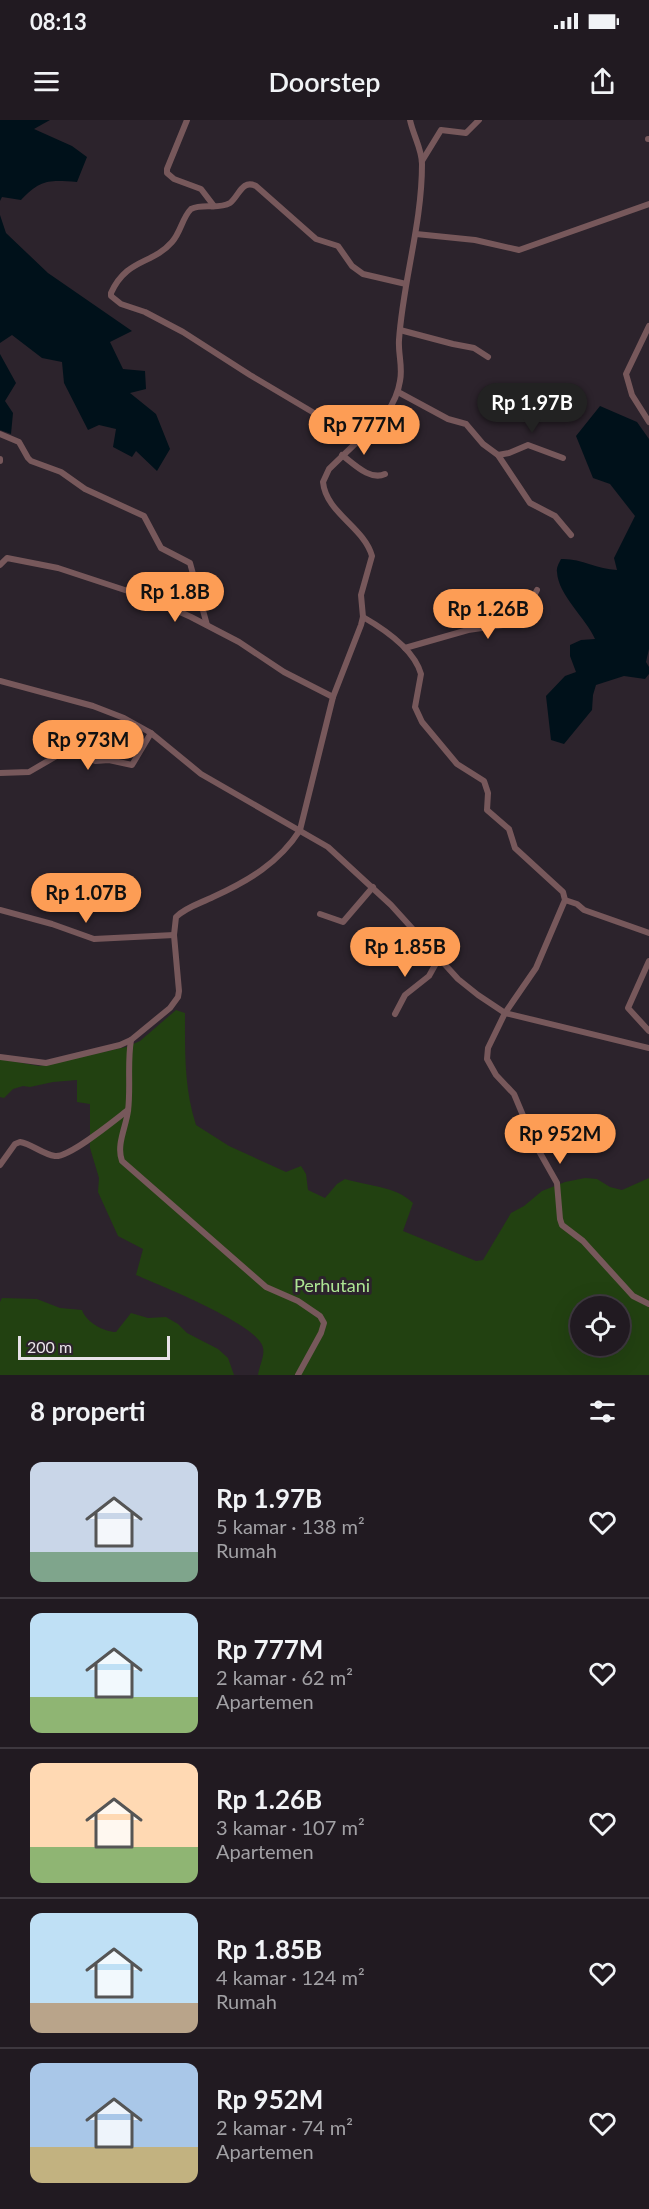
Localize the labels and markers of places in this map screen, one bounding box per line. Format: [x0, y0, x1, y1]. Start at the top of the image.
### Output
pin: Rp 1.97B [470, 383, 594, 434]
pin: Rp 777M [309, 405, 419, 456]
pin: Rp 1.8B [120, 572, 230, 623]
pin: Rp 1.26B [426, 589, 550, 640]
pin: Rp 973M [33, 720, 143, 771]
pin: Rp 1.07B [24, 873, 148, 924]
pin: Rp 1.85B [343, 927, 467, 978]
pin: Rp 952M [505, 1114, 615, 1165]

